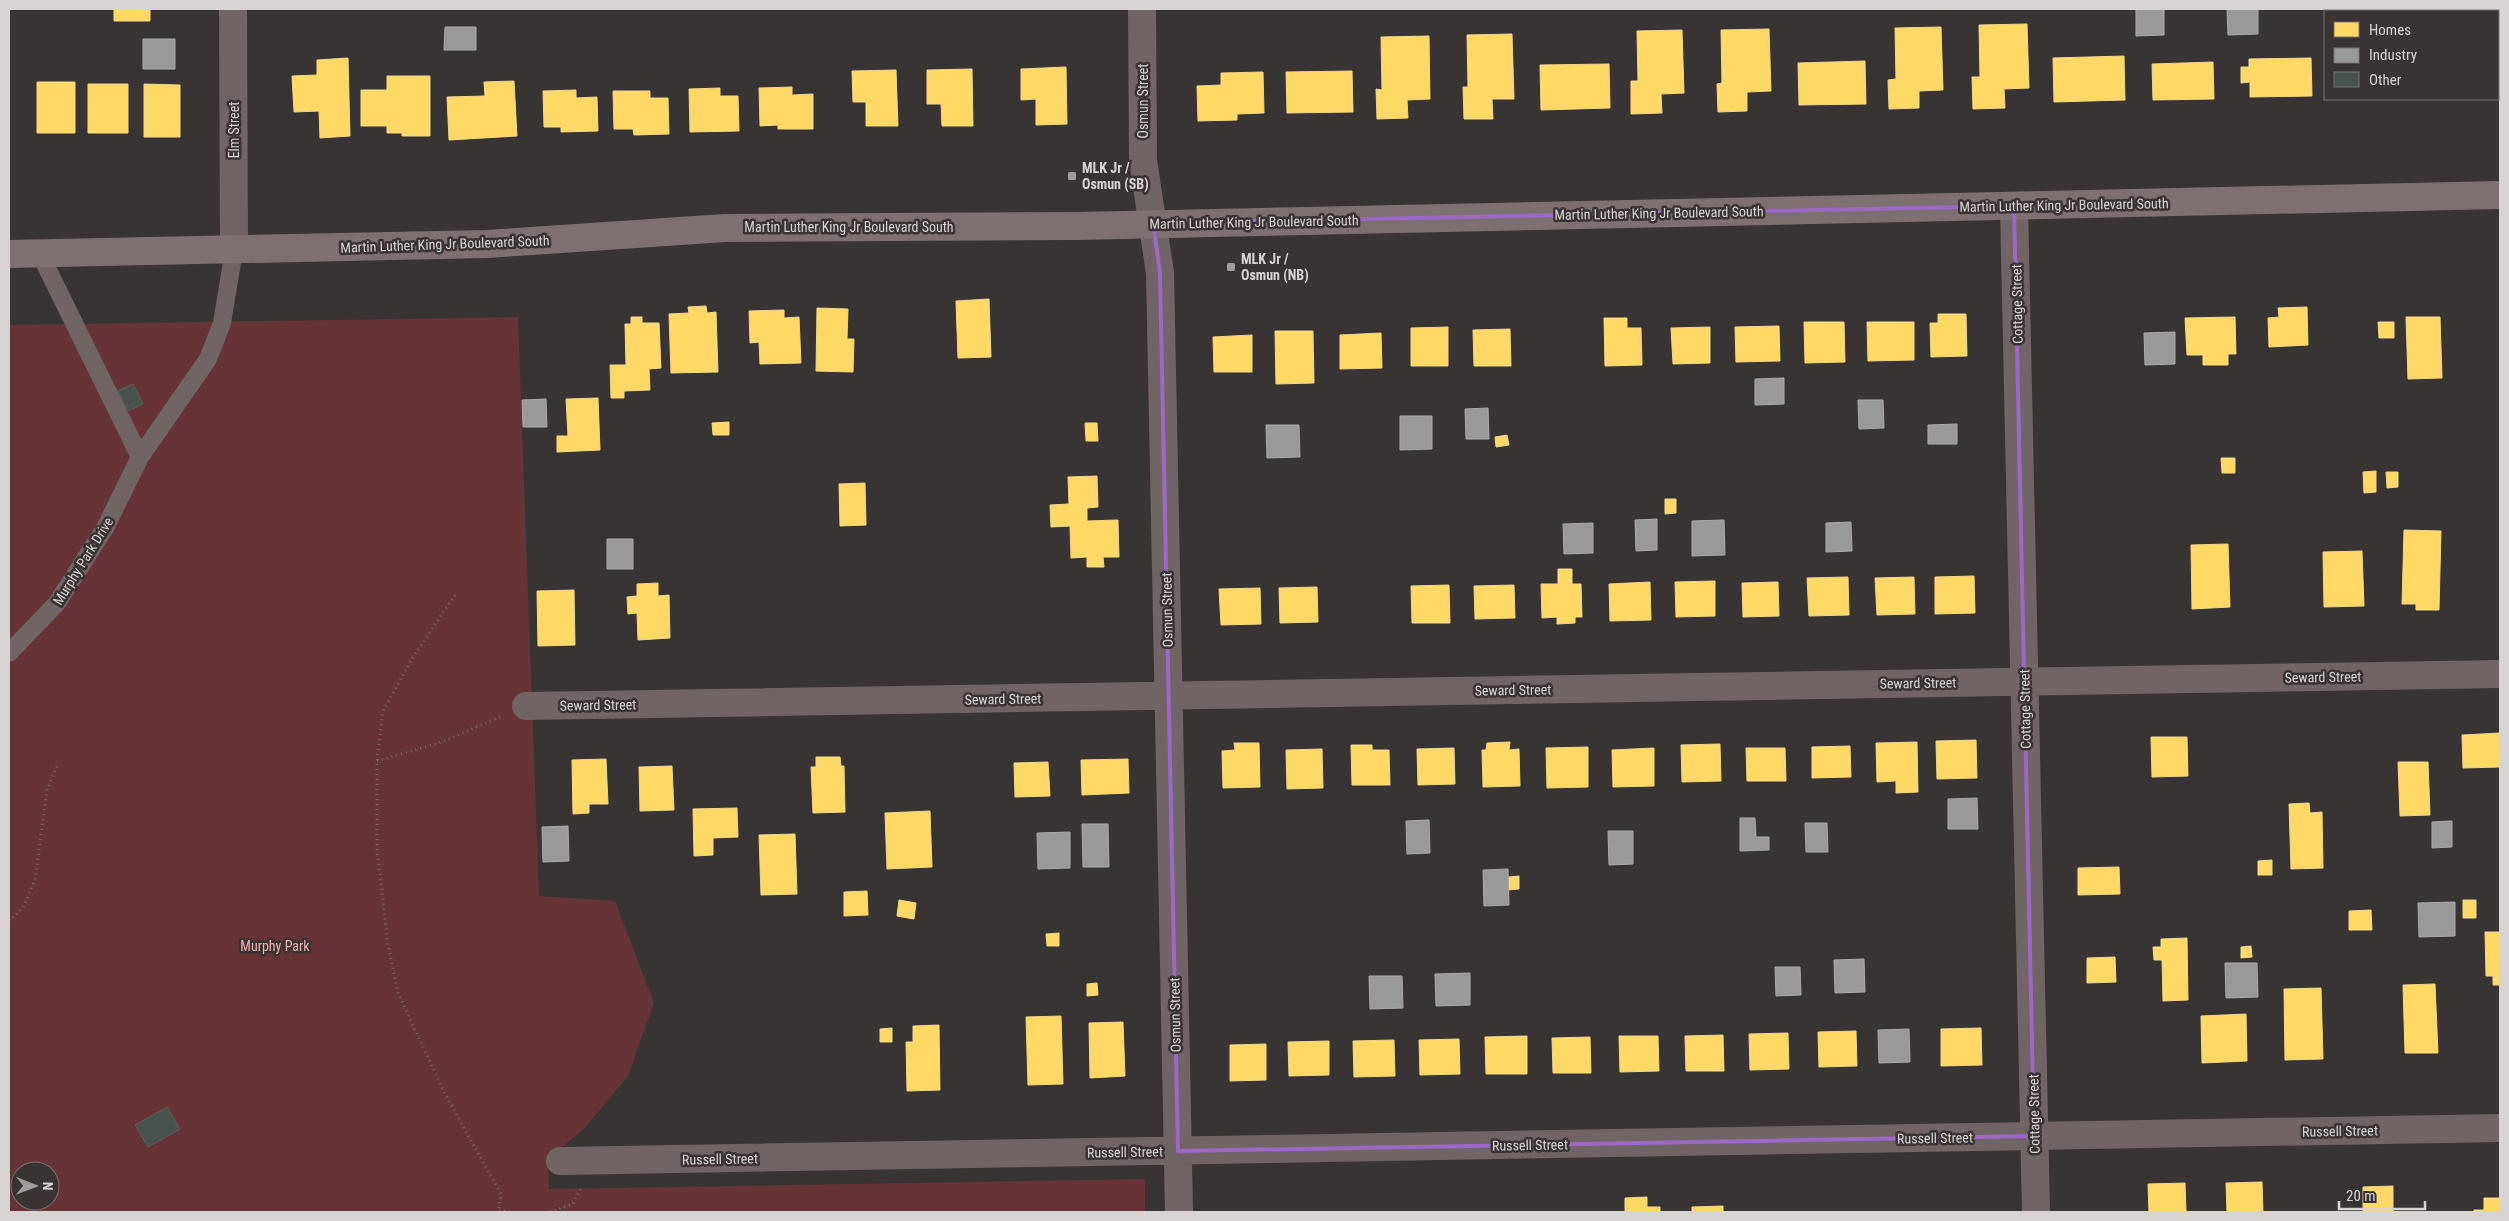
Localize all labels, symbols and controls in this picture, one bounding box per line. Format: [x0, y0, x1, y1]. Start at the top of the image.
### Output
legend [2324, 10, 2499, 100]
text: Homes [2369, 21, 2411, 39]
text: Industry [2369, 46, 2417, 64]
street label: Osmun Street [1135, 64, 1151, 138]
text: Other [2369, 71, 2402, 89]
street label: Elm Street [226, 102, 242, 158]
place label: MLK Jr / Osmun (SB) [1082, 160, 1149, 193]
marker: MLK Jr / Osmun (SB) [1066, 170, 1078, 182]
street label: Martin Luther King Jr Boulevard South [1959, 195, 2169, 215]
street label: Martin Luther King Jr Boulevard South [1554, 203, 1764, 223]
street label: Martin Luther King Jr Boulevard South [1149, 212, 1359, 232]
street label: Martin Luther King Jr Boulevard South [744, 219, 954, 235]
street label: Martin Luther King Jr Boulevard South [340, 232, 550, 256]
place label: MLK Jr / Osmun (NB) [1241, 251, 1309, 284]
marker: MLK Jr / Osmun (NB) [1225, 261, 1237, 273]
street label: Cottage Street [2008, 264, 2026, 344]
street label: Murphy Park Drive [50, 514, 117, 608]
street label: Osmun Street [1158, 572, 1176, 648]
street label: Seward Street [2284, 668, 2362, 686]
street label: Cottage Street [2016, 669, 2034, 749]
street label: Seward Street [1879, 674, 1957, 692]
street label: Seward Street [1474, 681, 1552, 699]
street label: Seward Street [964, 690, 1042, 708]
street label: Seward Street [559, 696, 637, 714]
park label: Murphy Park [240, 938, 310, 954]
street label: Osmun Street [1166, 977, 1184, 1053]
street label: Cottage Street [2025, 1074, 2043, 1154]
street label: Russell Street [2302, 1122, 2378, 1140]
street label: Russell Street [1897, 1129, 1973, 1147]
street label: Russell Street [1492, 1136, 1568, 1154]
street label: Russell Street [1087, 1143, 1163, 1161]
street label: Russell Street [682, 1150, 758, 1168]
north arrow [10, 1161, 60, 1211]
scale bar [2339, 1178, 2425, 1210]
text: N [40, 1182, 56, 1191]
text: 20 m [2346, 1187, 2376, 1205]

